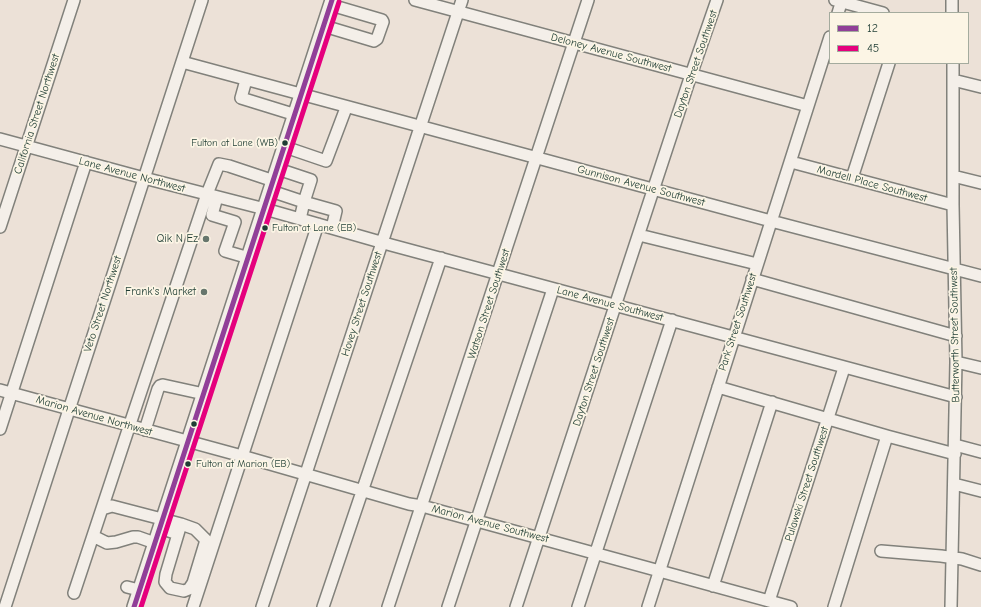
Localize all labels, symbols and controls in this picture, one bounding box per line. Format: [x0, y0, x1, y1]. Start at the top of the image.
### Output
street label: Dayton Street Southwest [671, 8, 721, 120]
legend [829, 12, 969, 64]
text: 12 [867, 21, 878, 35]
street label: Deloney Avenue Southwest [549, 31, 673, 75]
text: 45 [867, 41, 879, 55]
street label: California Street Northwest [11, 52, 63, 176]
place label: Fulton at Lane (WB) [191, 137, 278, 149]
marker: Fulton at Lane (WB) [280, 138, 290, 148]
street label: Lane Avenue Northwest [77, 154, 187, 196]
street label: Gunnison Avenue Southwest [576, 163, 706, 209]
street label: Mardell Place Southwest [815, 163, 929, 205]
place label: Fulton at Lane (EB) [272, 222, 356, 234]
marker: Fulton at Lane (EB) [260, 223, 270, 233]
place label: Qik N Ez [156, 232, 198, 246]
marker: Qik N Ez [201, 234, 211, 244]
street label: Watson Street Southwest [465, 247, 513, 361]
street label: Hovey Street Southwest [339, 250, 385, 358]
street label: Veto Street Northwest [81, 254, 125, 354]
street label: Butterworth Street Southwest [947, 267, 963, 403]
street label: Park Street Southwest [716, 271, 760, 373]
street label: Lane Avenue Southwest [555, 283, 665, 325]
place label: Frank's Market [125, 285, 196, 299]
marker: Frank's Market [199, 287, 209, 297]
street label: Dayton Street Southwest [570, 316, 618, 428]
street label: Marion Avenue Northwest [34, 393, 154, 439]
unlabelled marker [189, 419, 199, 429]
street label: Pulawski Street Southwest [782, 425, 832, 543]
place label: Fulton at Marion (EB) [196, 458, 290, 470]
marker: Fulton at Marion (EB) [183, 459, 193, 469]
street label: Marion Avenue Southwest [430, 502, 550, 546]

